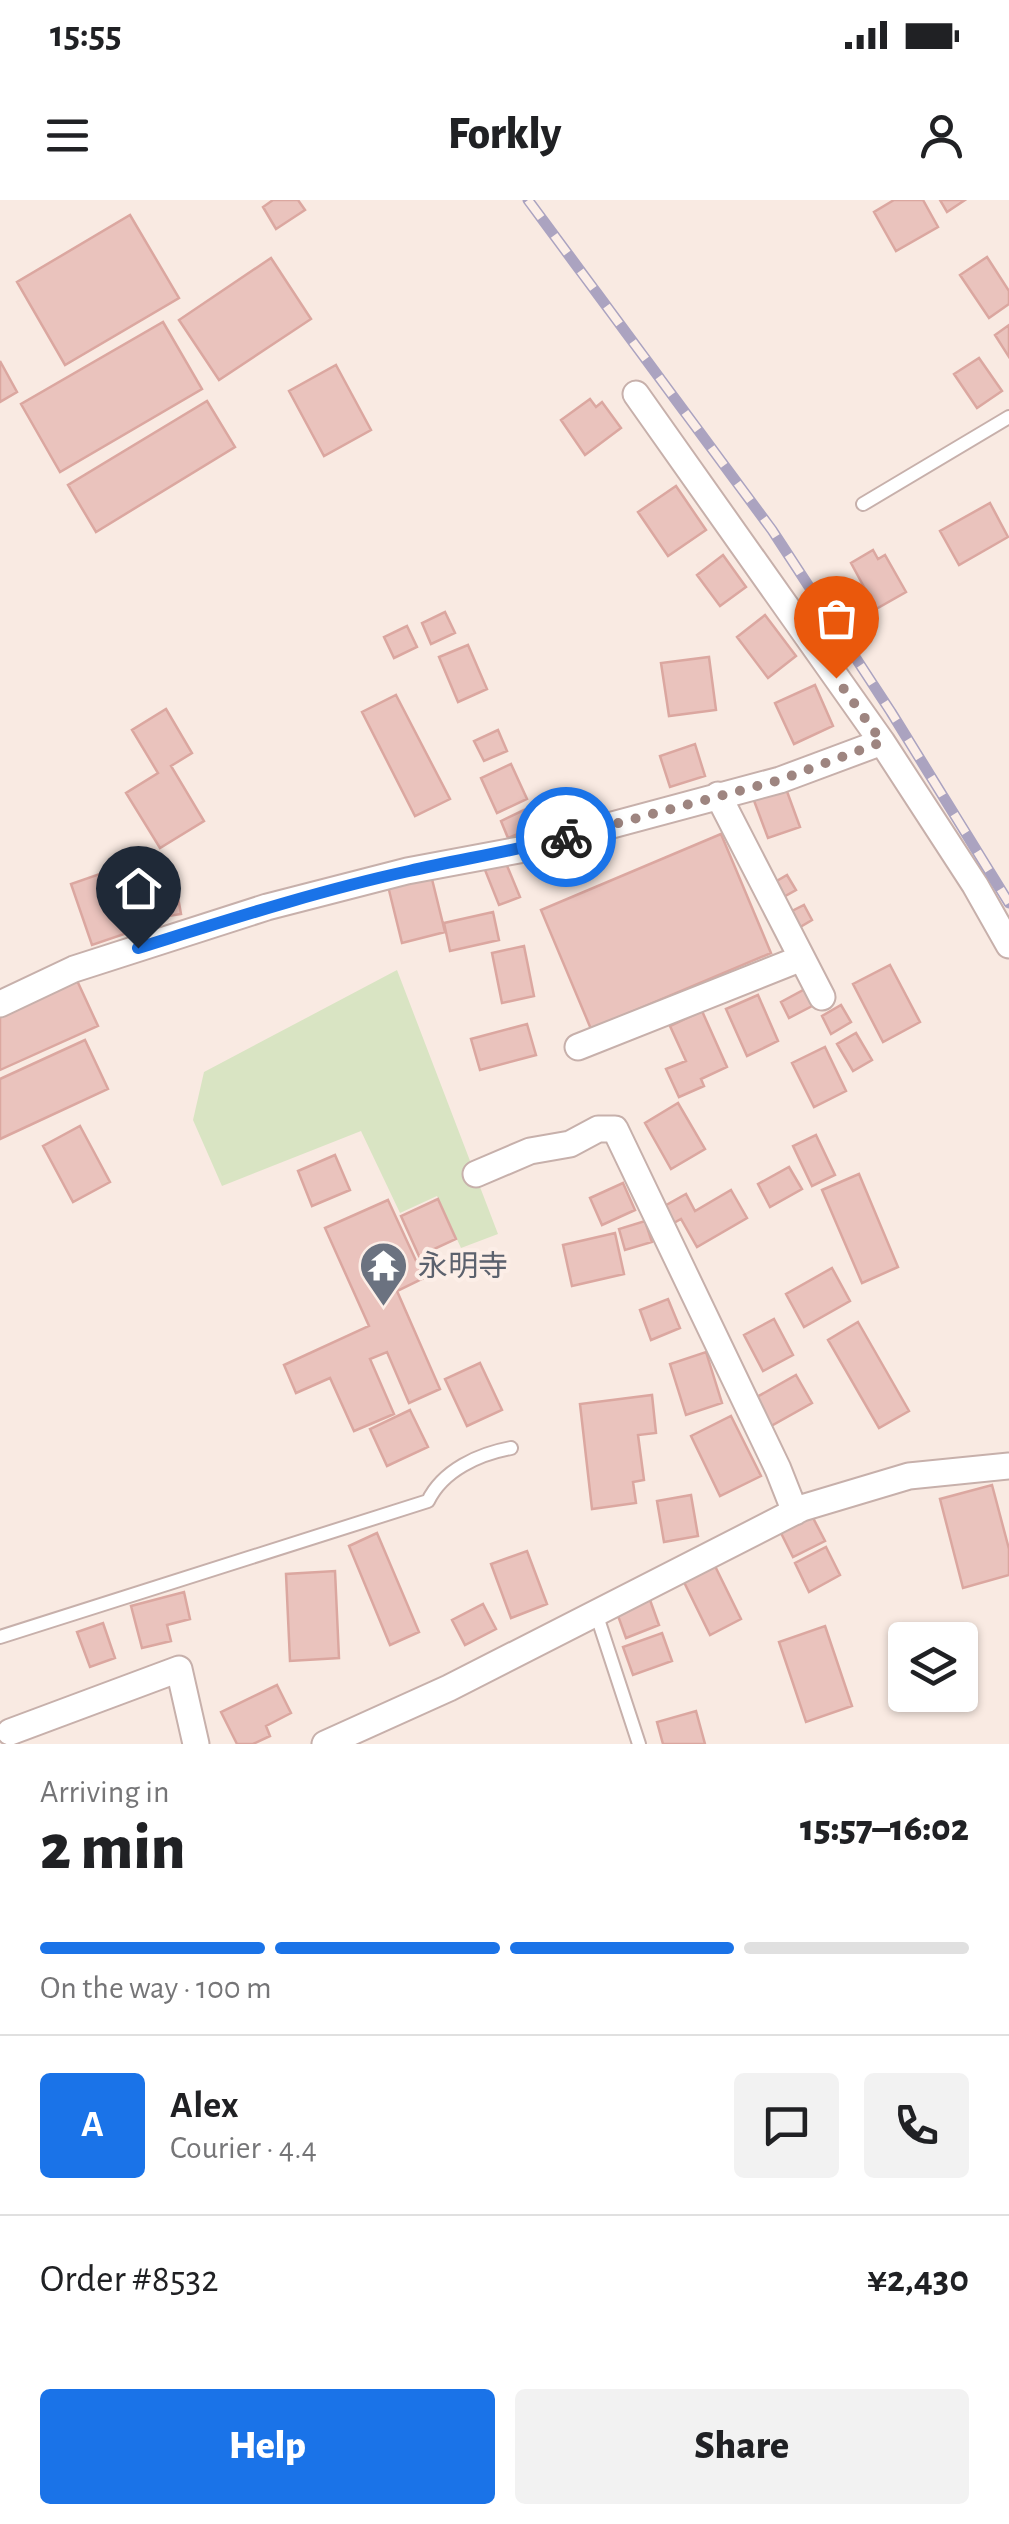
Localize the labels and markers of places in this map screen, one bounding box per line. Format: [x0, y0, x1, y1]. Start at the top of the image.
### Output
pin [794, 576, 879, 679]
pin [96, 846, 181, 949]
temple icon: 永明寺 [357, 1240, 409, 1308]
place label: 永明寺 [418, 1250, 508, 1282]

